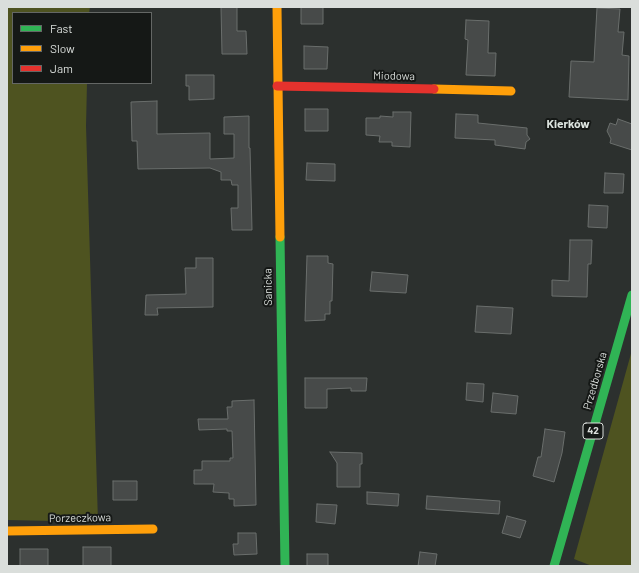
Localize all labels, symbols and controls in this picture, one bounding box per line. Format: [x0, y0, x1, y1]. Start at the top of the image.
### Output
legend [12, 12, 152, 84]
text: Fast [50, 21, 73, 35]
text: Slow [50, 41, 75, 55]
text: Jam [50, 61, 73, 75]
street label: Miodowa [373, 69, 415, 83]
district label: Kierków [546, 117, 590, 131]
street label: Sanicka [261, 268, 275, 306]
street label: Przedborska [580, 351, 610, 411]
road number: 42 [583, 423, 603, 439]
street label: Porzeczkowa [49, 511, 111, 525]

